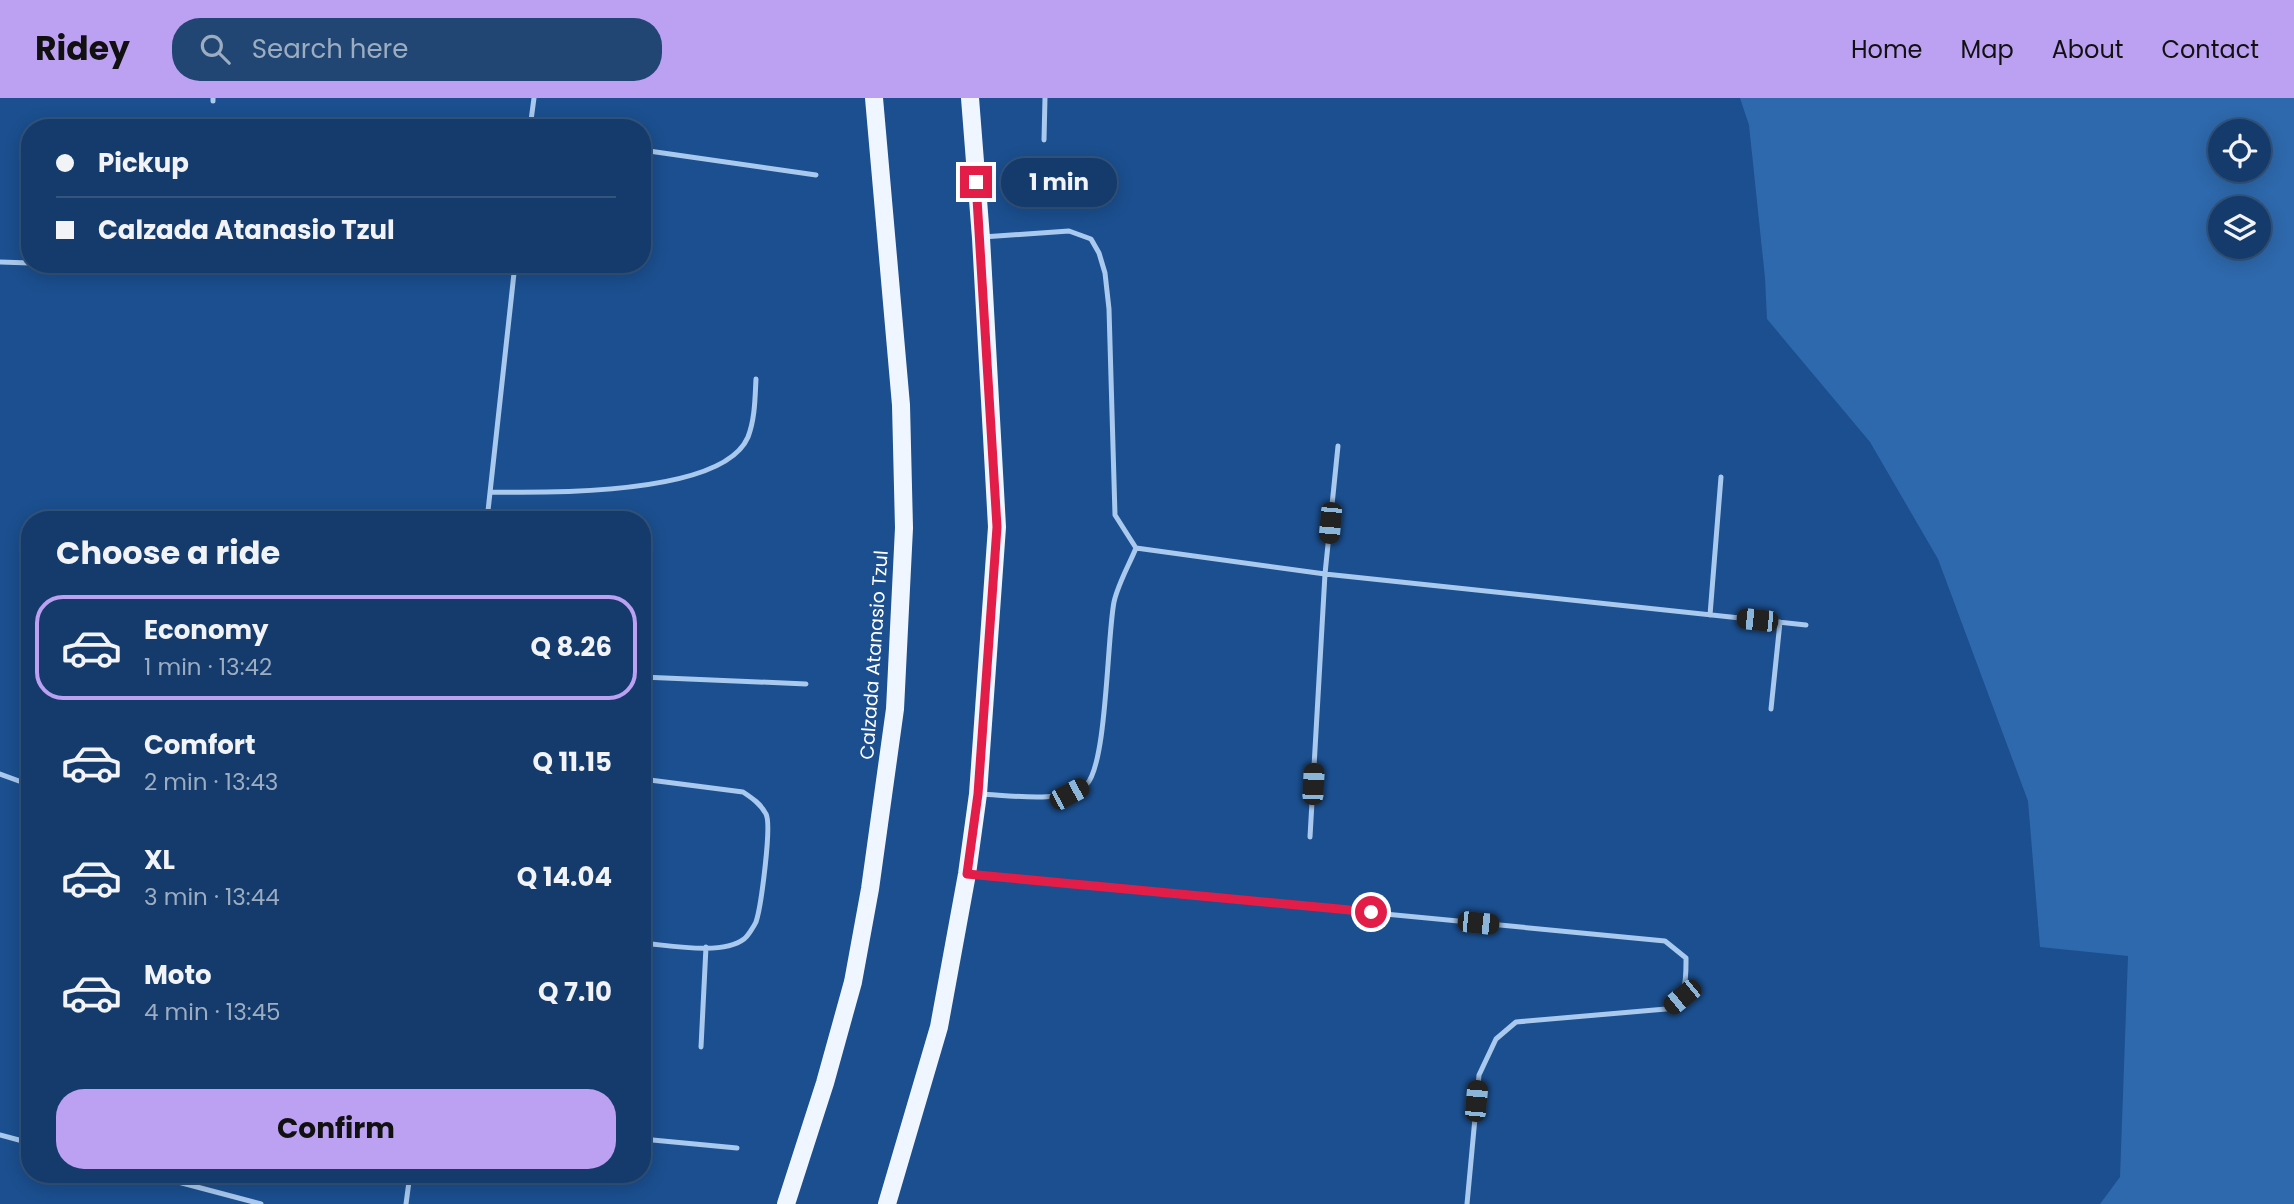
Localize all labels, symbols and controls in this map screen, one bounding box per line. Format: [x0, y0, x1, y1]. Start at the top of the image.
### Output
search box [172, 18, 662, 81]
text: Ridey [35, 25, 130, 72]
icon: search [196, 30, 234, 68]
text: Search here [252, 31, 408, 67]
text: Home [1851, 33, 1923, 66]
text: Map [1961, 33, 2014, 66]
text: About [2052, 33, 2123, 66]
text: Contact [2161, 33, 2259, 66]
map controls [2208, 119, 2271, 259]
button: locate [2208, 119, 2271, 182]
text: Pickup [98, 145, 189, 181]
callout: 1 min [1000, 158, 1116, 206]
route end [960, 166, 992, 198]
text: 1 min [1029, 166, 1089, 198]
button: layers [2208, 196, 2271, 259]
text: Calzada Atanasio Tzul [98, 212, 395, 248]
car [1318, 501, 1343, 545]
text: Choose a ride [56, 530, 280, 575]
street label: Calzada Atanasio Tzul [853, 550, 895, 760]
car [1736, 607, 1779, 633]
text: Economy [144, 612, 268, 648]
icon: car [60, 616, 123, 679]
text: Q 8.26 [530, 629, 612, 665]
text: 1 min · 13:42 [144, 651, 272, 683]
text: Comfort [144, 727, 256, 763]
icon: car [60, 731, 123, 794]
text: Q 11.15 [532, 744, 612, 780]
car [1302, 762, 1325, 806]
text: 2 min · 13:43 [144, 766, 278, 798]
car [1046, 775, 1093, 813]
text: XL [144, 842, 175, 878]
icon: car [60, 846, 123, 909]
text: Q 14.04 [517, 859, 612, 895]
text: 3 min · 13:44 [144, 881, 280, 913]
route start [1355, 896, 1387, 928]
car [1457, 910, 1500, 936]
text: Moto [144, 957, 212, 993]
icon: car [60, 961, 123, 1024]
text: Q 7.10 [538, 974, 612, 1010]
car [1660, 976, 1705, 1018]
text: 4 min · 13:45 [144, 996, 281, 1028]
car [1464, 1079, 1489, 1123]
button: Confirm [56, 1089, 616, 1169]

